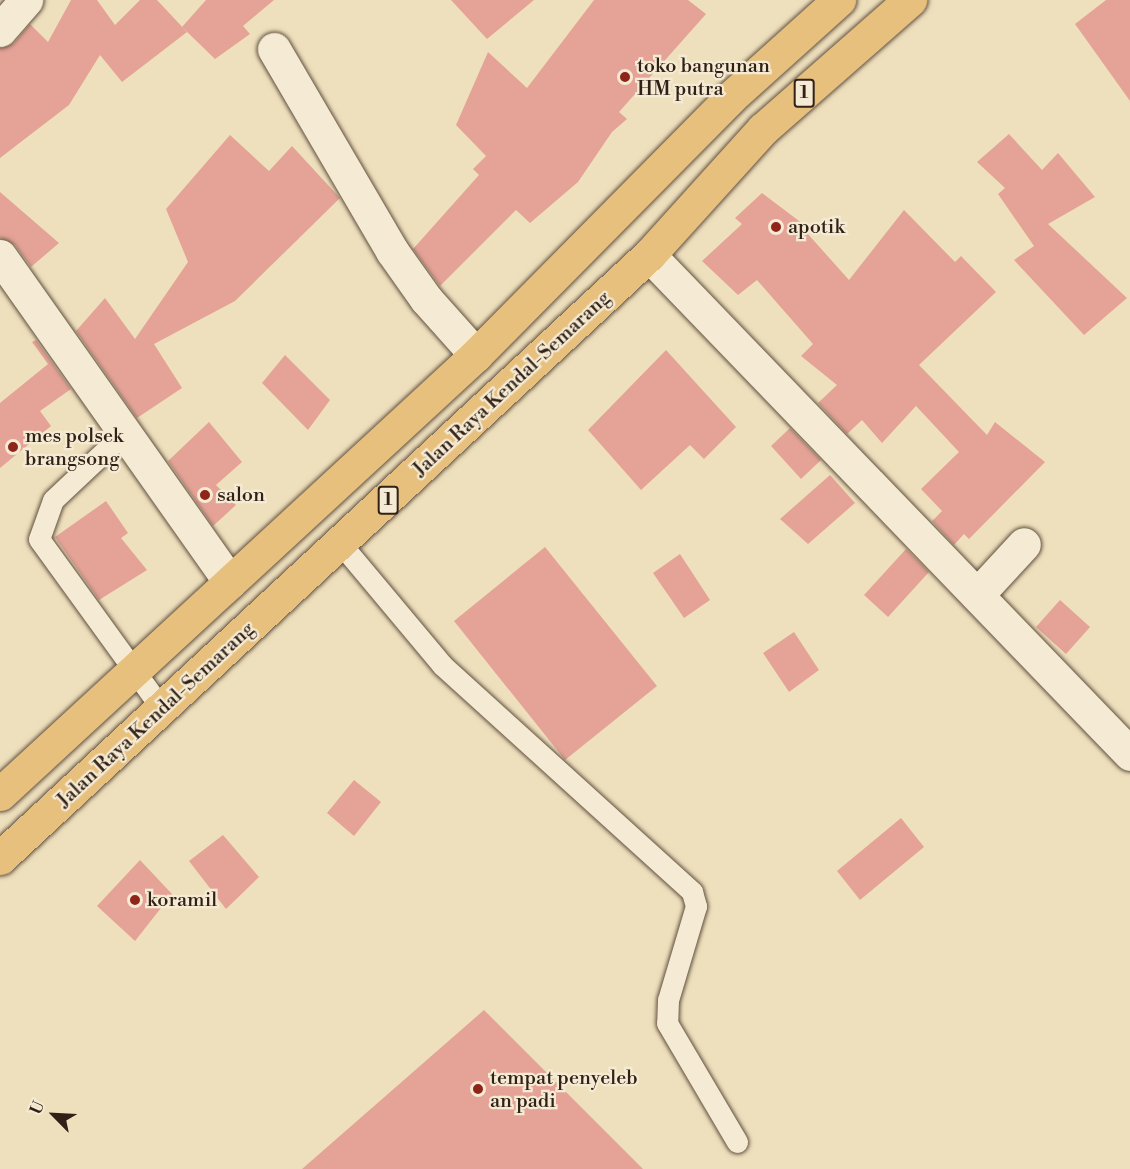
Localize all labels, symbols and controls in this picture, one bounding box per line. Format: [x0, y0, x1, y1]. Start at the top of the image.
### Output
place label: toko bangunan HM putra [637, 54, 770, 101]
marker: toko bangunan HM putra [618, 70, 632, 84]
road number: 1 [794, 78, 814, 108]
place label: apotik [788, 215, 845, 239]
marker: apotik [769, 220, 783, 234]
street label: Jalan Raya Kendal-Semarang [408, 286, 616, 482]
place label: mes polsek brangsong [25, 424, 124, 471]
marker: mes polsek brangsong [6, 440, 20, 454]
place label: salon [217, 483, 265, 507]
road number: 1 [378, 485, 398, 515]
marker: salon [198, 488, 212, 502]
street label: Jalan Raya Kendal-Semarang [52, 617, 260, 813]
place label: koramil [147, 888, 217, 912]
marker: koramil [128, 893, 142, 907]
place label: tempat penyeleb an padi [490, 1066, 638, 1113]
marker: tempat penyeleb an padi [471, 1082, 485, 1096]
north arrow [24, 1085, 84, 1145]
text: U [26, 1098, 49, 1117]

